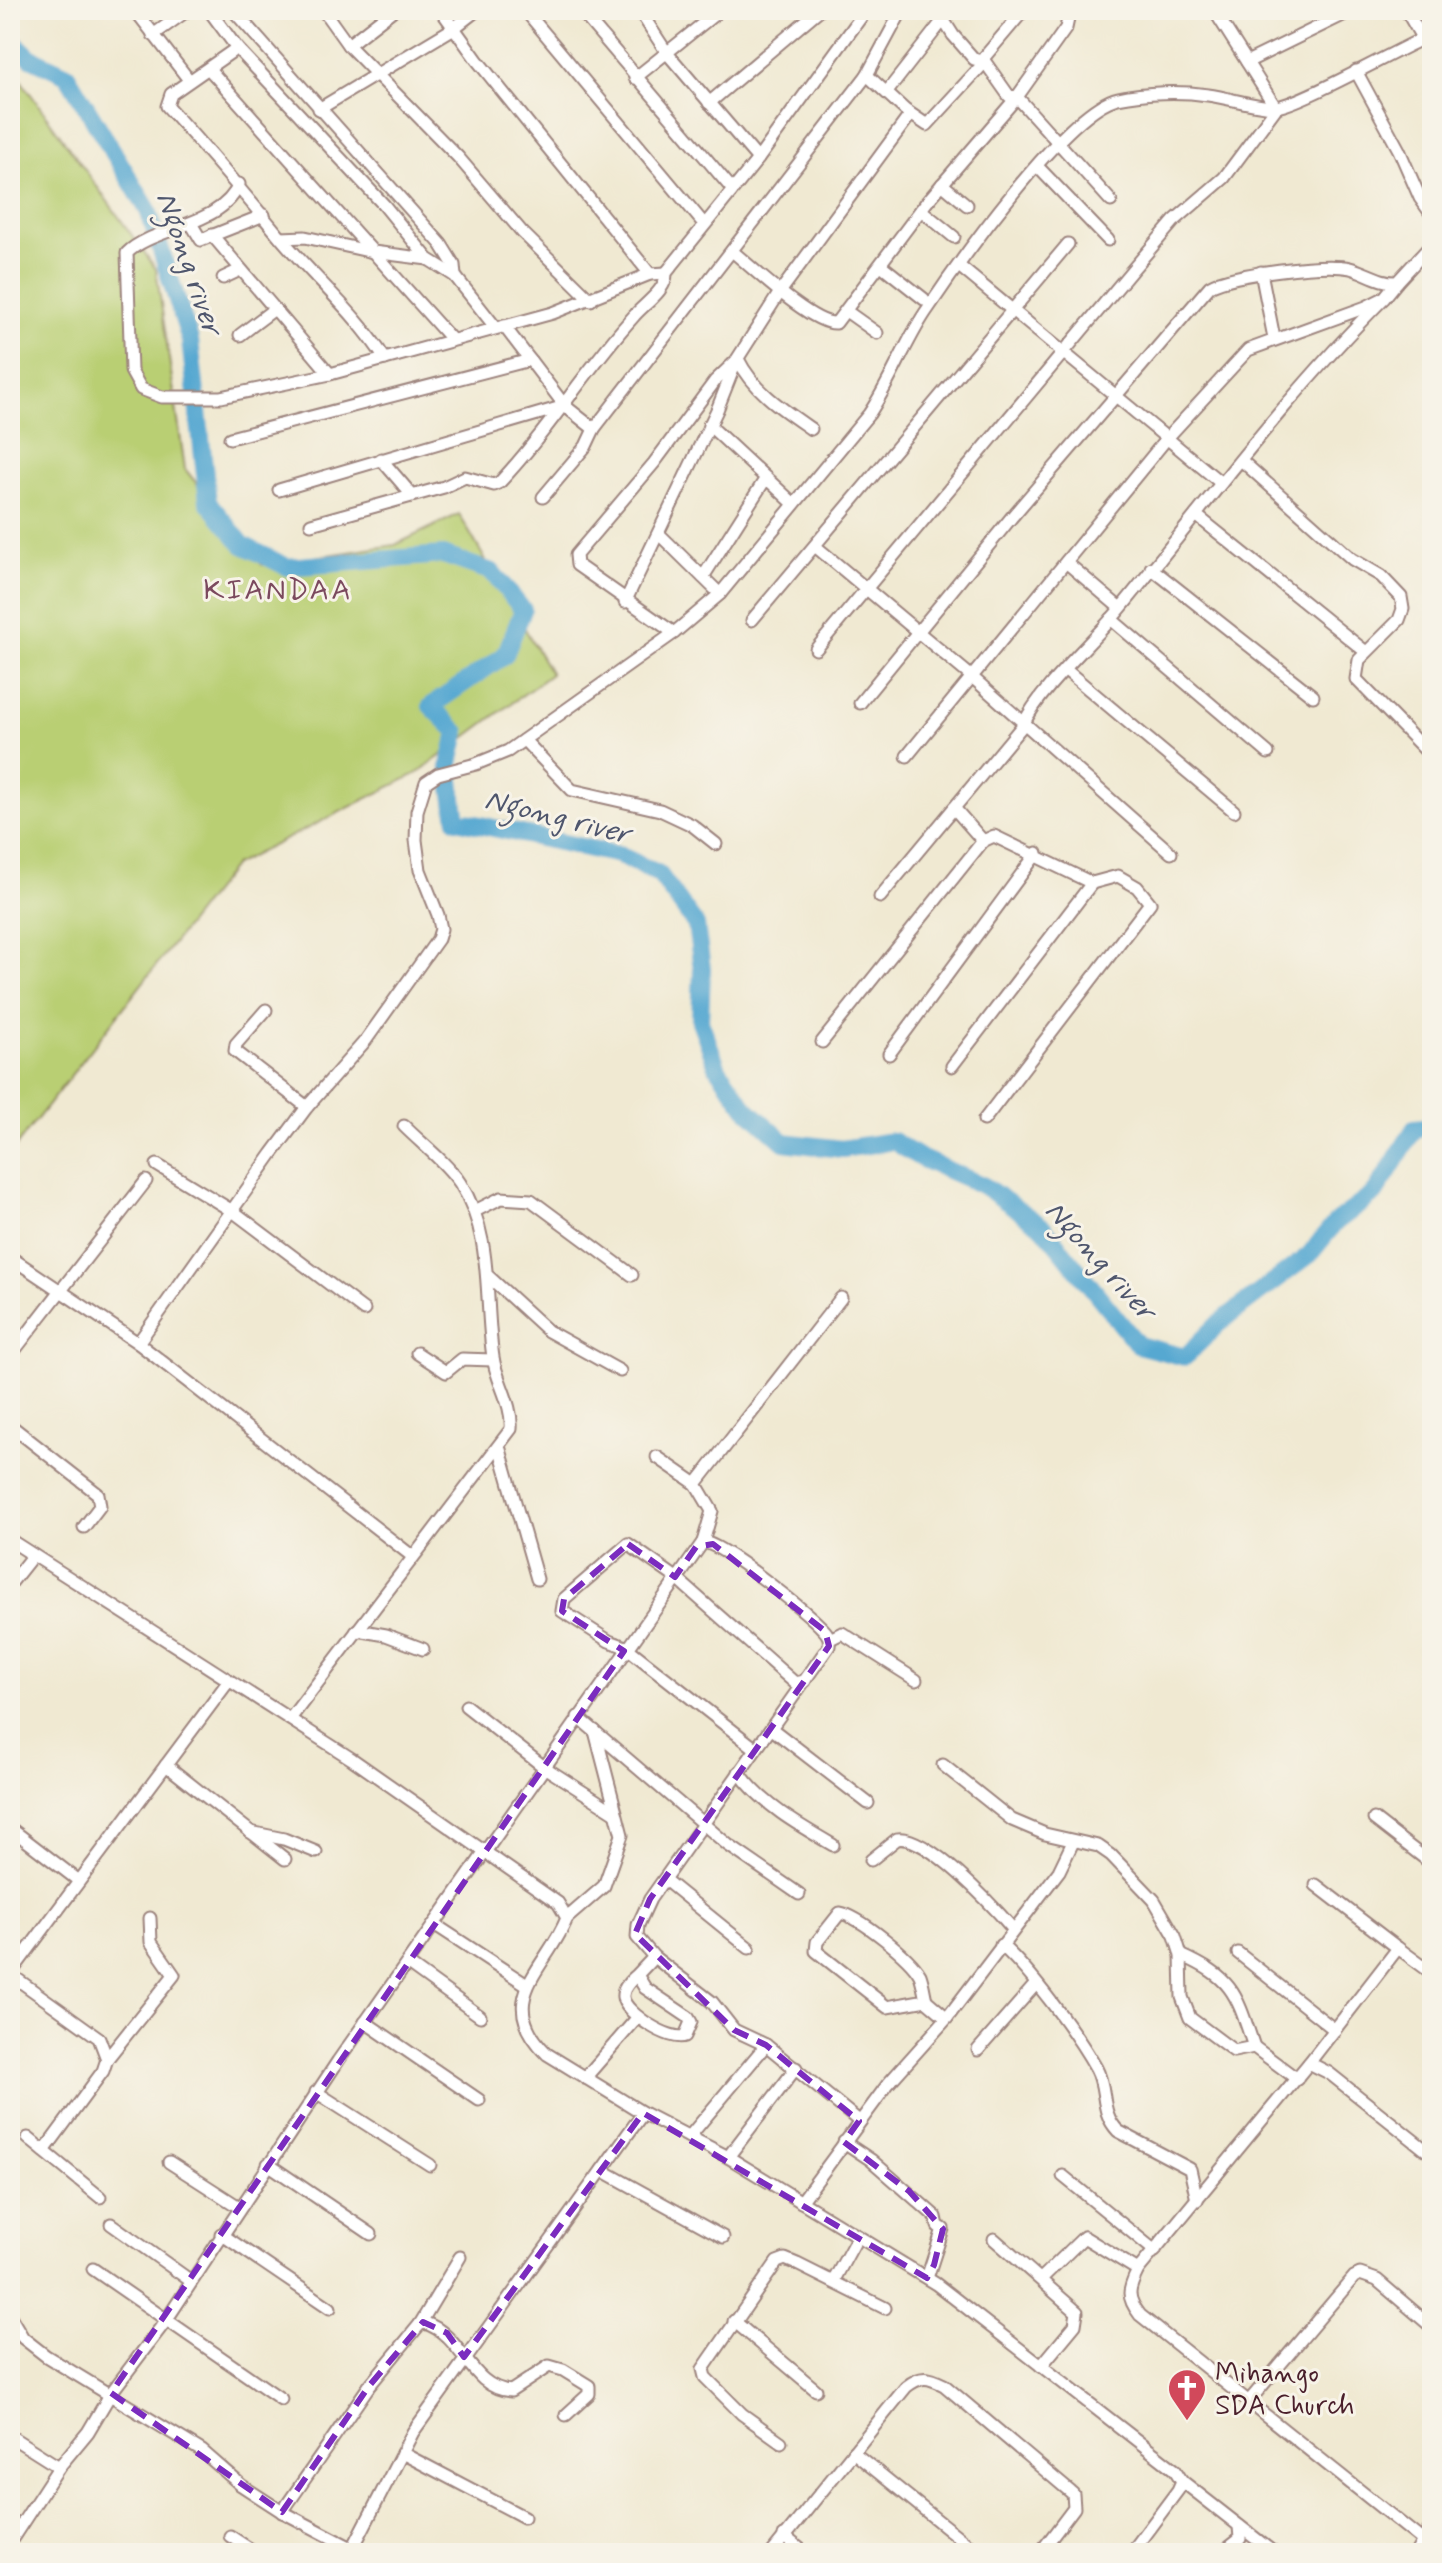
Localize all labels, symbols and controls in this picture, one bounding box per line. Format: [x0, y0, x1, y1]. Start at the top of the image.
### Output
water label: Ngong river [142, 187, 232, 345]
district label: KIANDAA [203, 571, 353, 610]
water label: Ngong river [480, 781, 638, 859]
water label: Ngong river [1033, 1193, 1166, 1335]
place label: Mihango SDA Church [1215, 2356, 1354, 2425]
church icon: Mihango SDA Church [1166, 2367, 1208, 2422]

